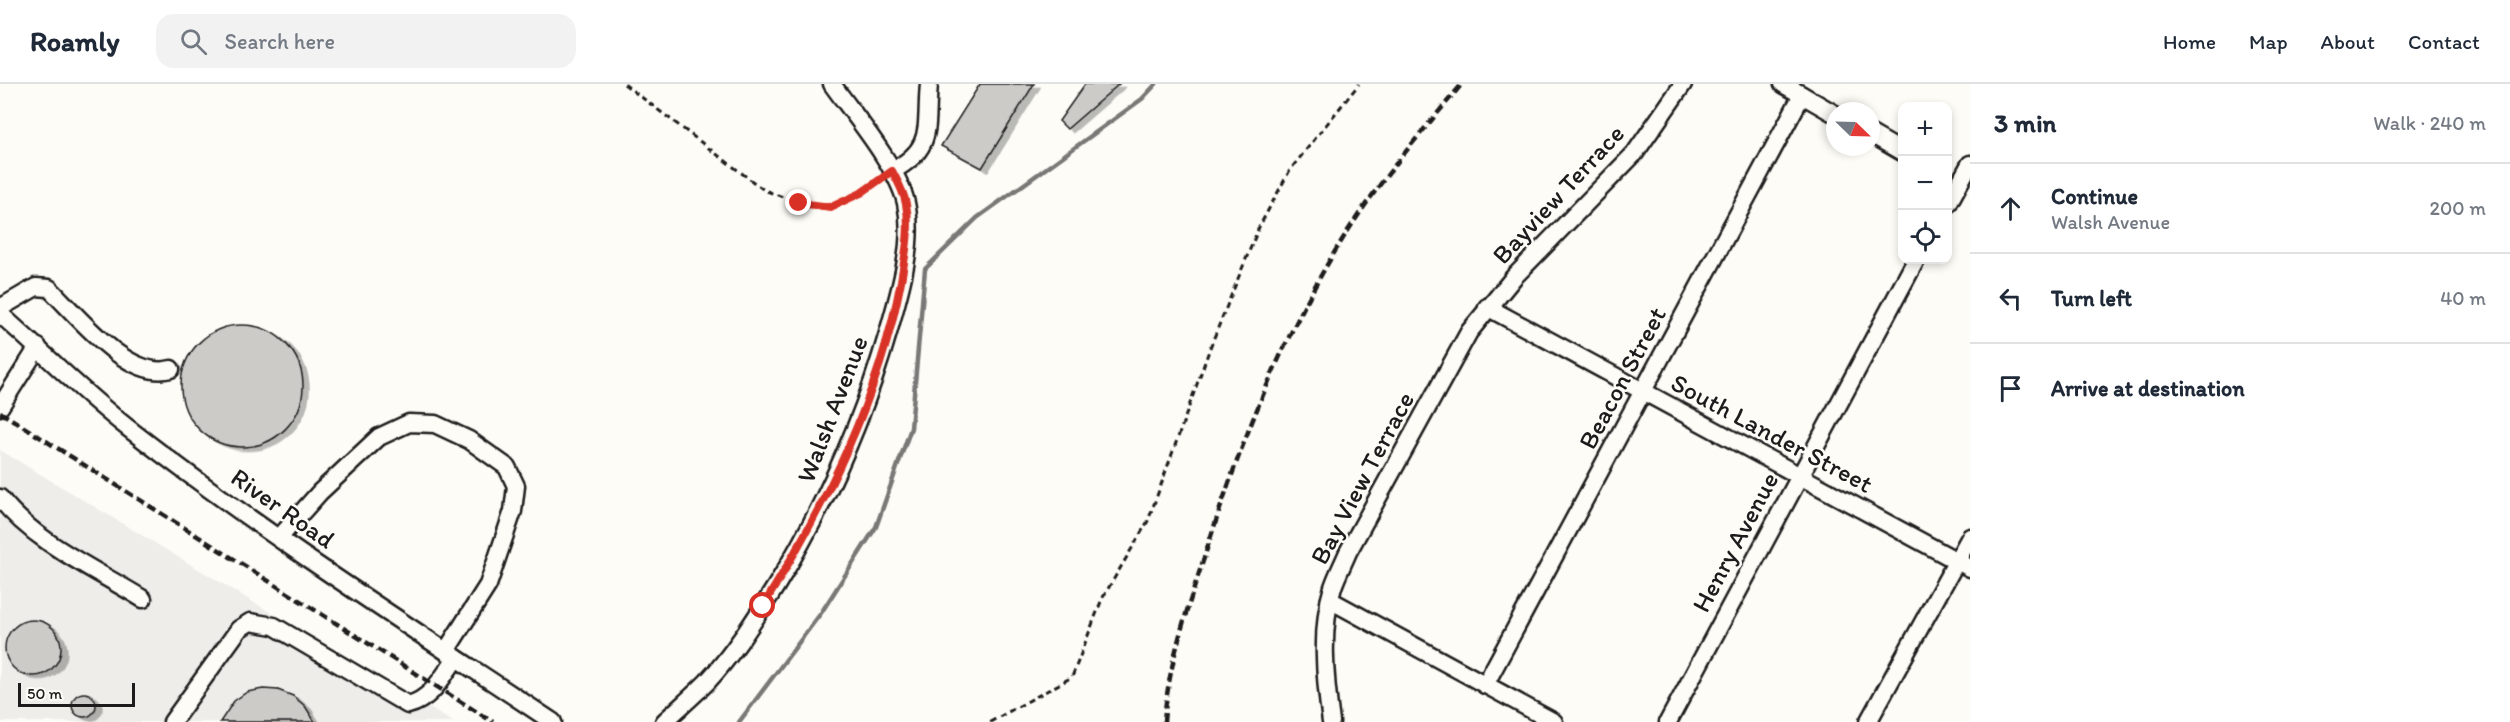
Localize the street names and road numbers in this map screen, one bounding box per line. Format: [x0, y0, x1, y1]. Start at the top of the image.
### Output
street label: Bayview Terrace [1485, 118, 1631, 270]
street label: Beacon Street [1571, 301, 1673, 455]
street label: Walsh Avenue [789, 331, 875, 487]
street label: South Lander Street [1666, 366, 1879, 500]
street label: Bay View Terrace [1303, 386, 1421, 570]
street label: River Road [225, 461, 341, 555]
street label: Henry Avenue [1685, 466, 1785, 618]

